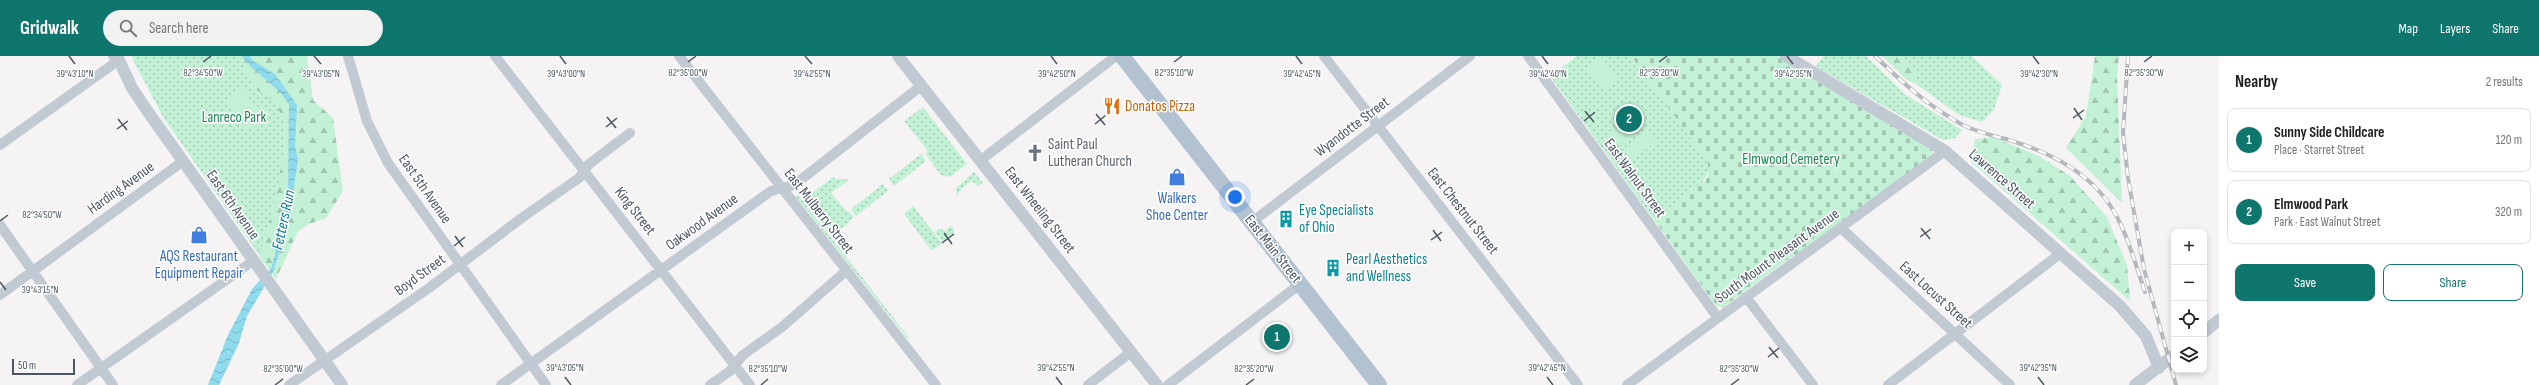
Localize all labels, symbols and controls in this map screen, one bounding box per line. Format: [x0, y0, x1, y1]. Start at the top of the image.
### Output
search box [103, 10, 383, 46]
text: Gridwalk [20, 17, 79, 40]
icon: search [117, 17, 139, 39]
text: Search here [149, 19, 209, 38]
text: Map [2398, 20, 2418, 37]
text: Layers [2440, 20, 2470, 37]
text: Share [2492, 20, 2519, 37]
text: 82°34'50"W [183, 67, 223, 79]
text: 82°35'00"W [668, 67, 708, 79]
text: 82°35'10"W [1155, 67, 1194, 79]
text: 82°35'20"W [1639, 67, 1679, 79]
text: 82°35'30"W [2124, 67, 2164, 79]
text: 39°43'10"N [56, 68, 94, 80]
text: 39°43'05"N [302, 68, 340, 80]
text: 39°43'00"N [547, 68, 585, 80]
text: 39°42'55"N [793, 68, 831, 80]
text: 39°42'50"N [1038, 68, 1076, 80]
text: 39°42'45"N [1283, 68, 1321, 80]
text: 39°42'40"N [1529, 68, 1567, 80]
text: 39°42'35"N [1774, 68, 1812, 80]
text: 39°42'30"N [2020, 68, 2058, 80]
text: Nearby [2235, 72, 2278, 92]
text: 2 results [2486, 74, 2523, 90]
street label: Wyandotte Street [1311, 92, 1394, 161]
restaurant icon: Donatos Pizza [1102, 96, 1122, 116]
place label: Donatos Pizza [1125, 97, 1195, 116]
pin: 2 [1616, 104, 1642, 134]
park label: Lanreco Park [202, 108, 266, 127]
text: Sunny Side Childcare [2274, 123, 2385, 142]
text: 1 [2246, 132, 2252, 148]
text: 120 m [2496, 132, 2522, 148]
place label: Saint Paul Lutheran Church [1048, 135, 1132, 171]
street label: East Walnut Street [1600, 135, 1670, 222]
text: Place · Starret Street [2274, 142, 2364, 158]
church icon: Saint Paul Lutheran Church [1025, 143, 1045, 163]
street label: Lawrence Street [1965, 145, 2040, 213]
park label: Elmwood Cemetery [1742, 150, 1840, 169]
street label: East 5th Avenue [394, 151, 456, 227]
street label: Harding Avenue [84, 157, 158, 219]
street label: East Wheeling Street [1000, 163, 1080, 257]
street label: East Chestnut Street [1423, 164, 1503, 259]
street label: East Mulberry Street [780, 165, 858, 258]
street label: East 6th Avenue [202, 166, 264, 244]
shop icon: Walkers Shoe Center [1167, 167, 1187, 187]
street label: King Street [610, 183, 660, 239]
your location [1225, 187, 1245, 207]
water label: Fetters Run [268, 188, 300, 252]
street label: Oakwood Avenue [662, 189, 742, 255]
place label: Walkers Shoe Center [1146, 189, 1209, 225]
text: Elmwood Park [2274, 195, 2348, 214]
place label: Eye Specialists of Ohio [1299, 201, 1374, 237]
street label: South Mount Pleasant Avenue [1711, 204, 1843, 308]
text: 2 [2246, 204, 2252, 220]
text: 320 m [2495, 204, 2522, 220]
text: 82°34'50"W [22, 209, 62, 221]
building icon: Eye Specialists of Ohio [1276, 209, 1296, 229]
street label: East Main Street [1240, 211, 1306, 287]
text: Park · East Walnut Street [2274, 214, 2381, 230]
shop icon: AQS Restaurant Equipment Repair [189, 225, 209, 245]
map controls [2171, 229, 2207, 373]
button: + [2171, 229, 2207, 265]
place label: AQS Restaurant Equipment Repair [155, 247, 244, 283]
street label: Boyd Street [391, 250, 450, 300]
place label: Pearl Aesthetics and Wellness [1346, 250, 1427, 286]
street label: East Locust Street [1895, 257, 1977, 333]
building icon: Pearl Aesthetics and Wellness [1323, 258, 1343, 278]
button: Save [2235, 264, 2375, 301]
button: Share [2383, 264, 2523, 301]
button: − [2171, 265, 2207, 301]
text: 39°43'15"N [22, 284, 58, 296]
button: locate [2171, 301, 2207, 337]
pin: 1 [1264, 322, 1290, 352]
button: layers [2171, 337, 2207, 373]
scale bar [12, 357, 75, 376]
text: 50 m [18, 359, 36, 372]
text: 39°43'05"N [546, 362, 584, 374]
text: 39°42'55"N [1037, 362, 1075, 374]
text: 39°42'45"N [1528, 362, 1566, 374]
text: 39°42'35"N [2019, 362, 2057, 374]
text: 82°35'00"W [263, 363, 303, 375]
text: 82°35'10"W [749, 363, 788, 375]
text: 82°35'20"W [1234, 363, 1274, 375]
text: 82°35'30"W [1719, 363, 1759, 375]

